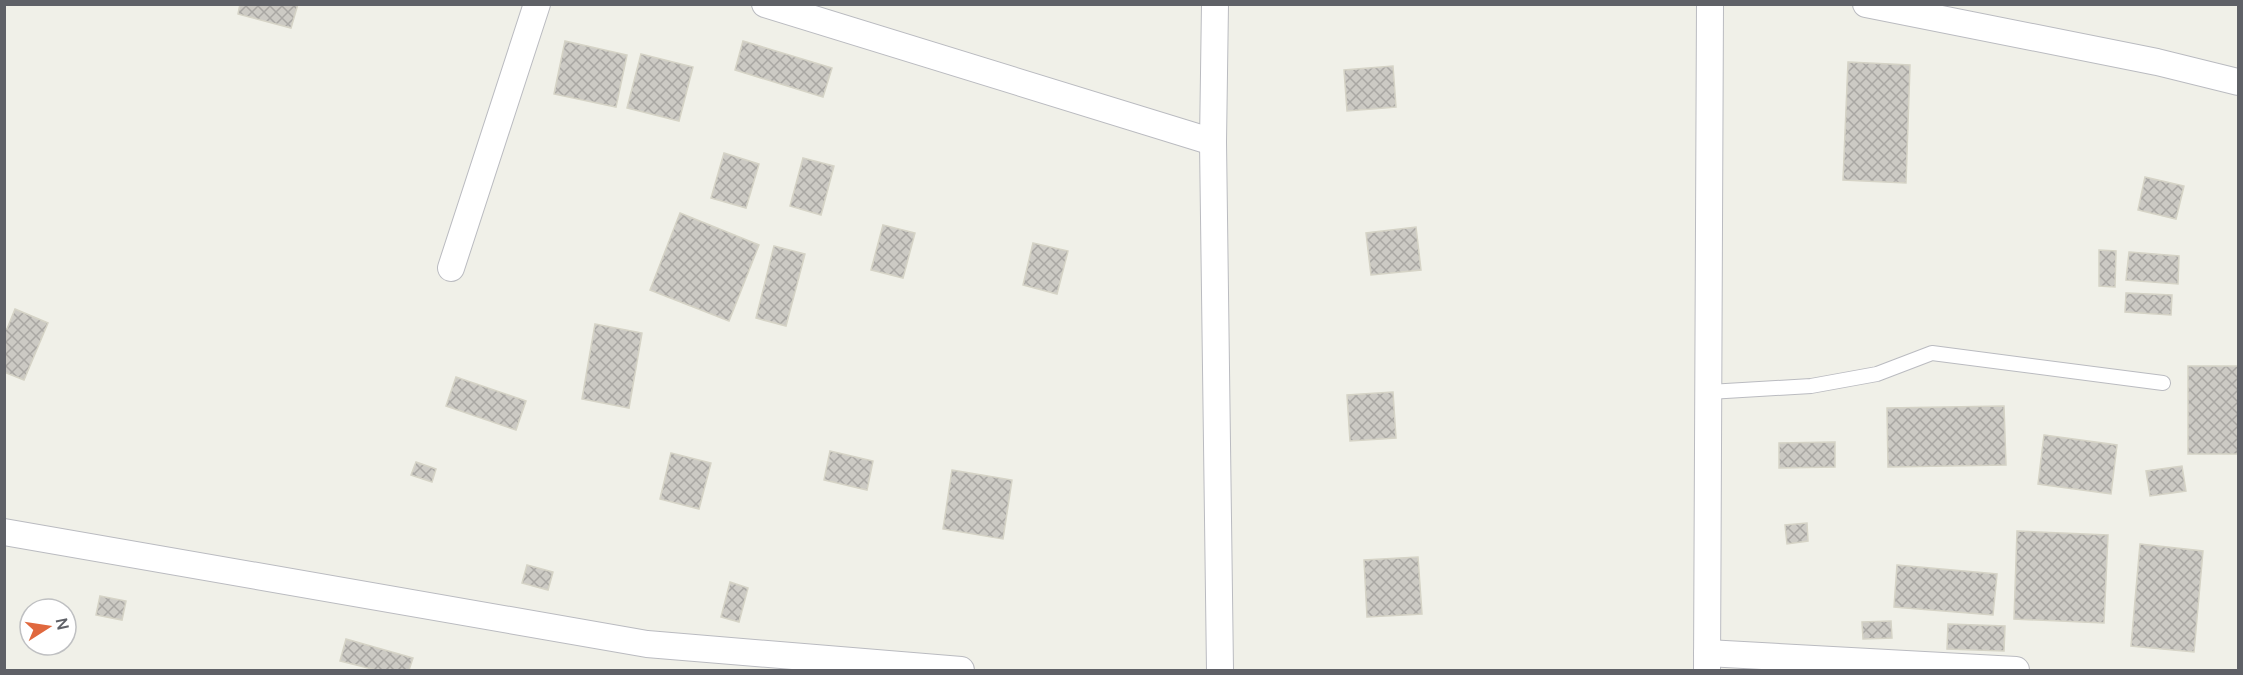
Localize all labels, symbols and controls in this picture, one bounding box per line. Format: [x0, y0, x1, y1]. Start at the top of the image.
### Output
north arrow [18, 597, 78, 657]
text: N [51, 616, 75, 632]

